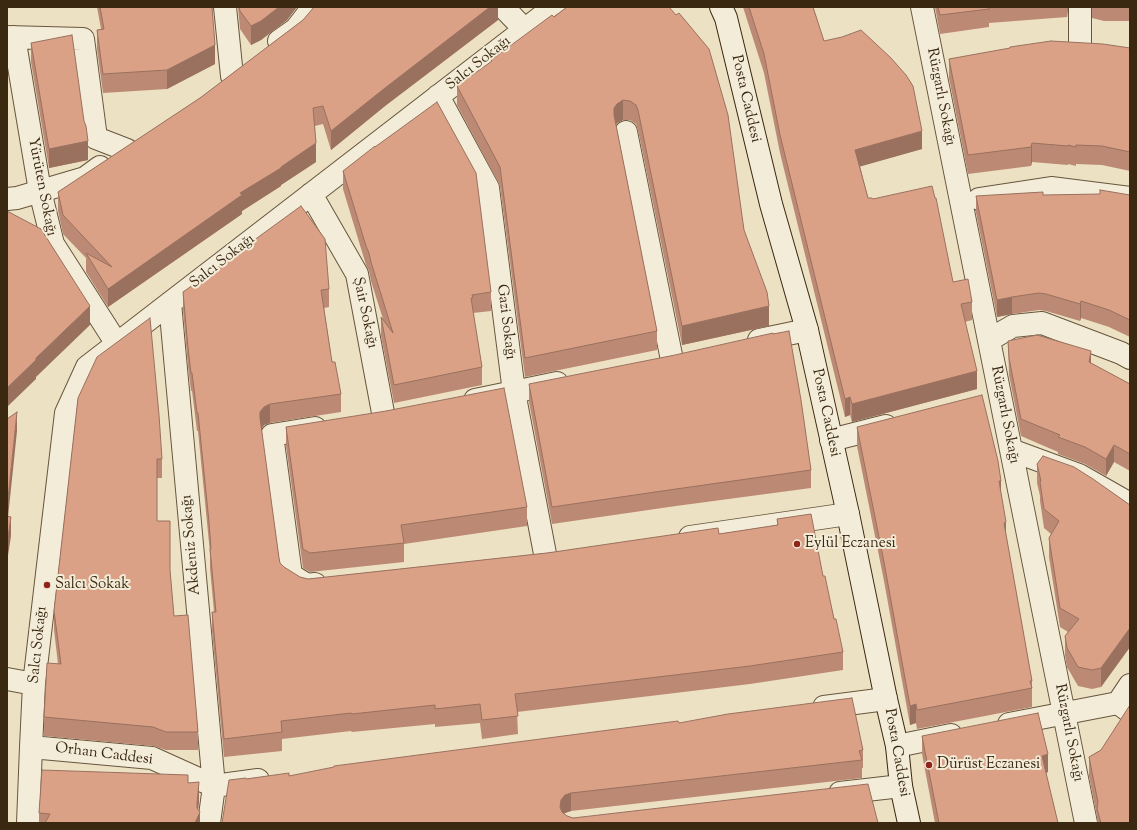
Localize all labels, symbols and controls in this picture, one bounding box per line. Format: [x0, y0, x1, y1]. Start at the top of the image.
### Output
street label: Salcı Sokağı [443, 33, 515, 95]
street label: Rüzgarlı Sokağı [922, 47, 958, 147]
street label: Posta Caddesi [726, 53, 764, 145]
street label: Yürüten Sokağı [23, 136, 59, 238]
street label: Salcı Sokağı [187, 231, 259, 293]
street label: Şair Sokağı [348, 276, 380, 350]
street label: Gazi Sokağı [491, 283, 519, 361]
street label: Rüzgarlı Sokağı [986, 365, 1022, 465]
street label: Posta Caddesi [807, 367, 843, 459]
street label: Akdeniz Sokağı [179, 494, 205, 596]
place label: Eylül Eczanesi [805, 535, 896, 553]
marker: Eylül Eczanesi [792, 539, 802, 549]
place label: Salcı Sokak [55, 576, 129, 594]
marker: Salcı Sokak [42, 580, 52, 590]
street label: Salcı Sokağı [26, 605, 52, 685]
street label: Rüzgarlı Sokağı [1050, 683, 1086, 783]
street label: Posta Caddesi [879, 707, 913, 799]
street label: Orhan Caddesi [54, 740, 154, 770]
place label: Dürüst Eczanesi [937, 756, 1040, 774]
marker: Dürüst Eczanesi [924, 760, 934, 770]

